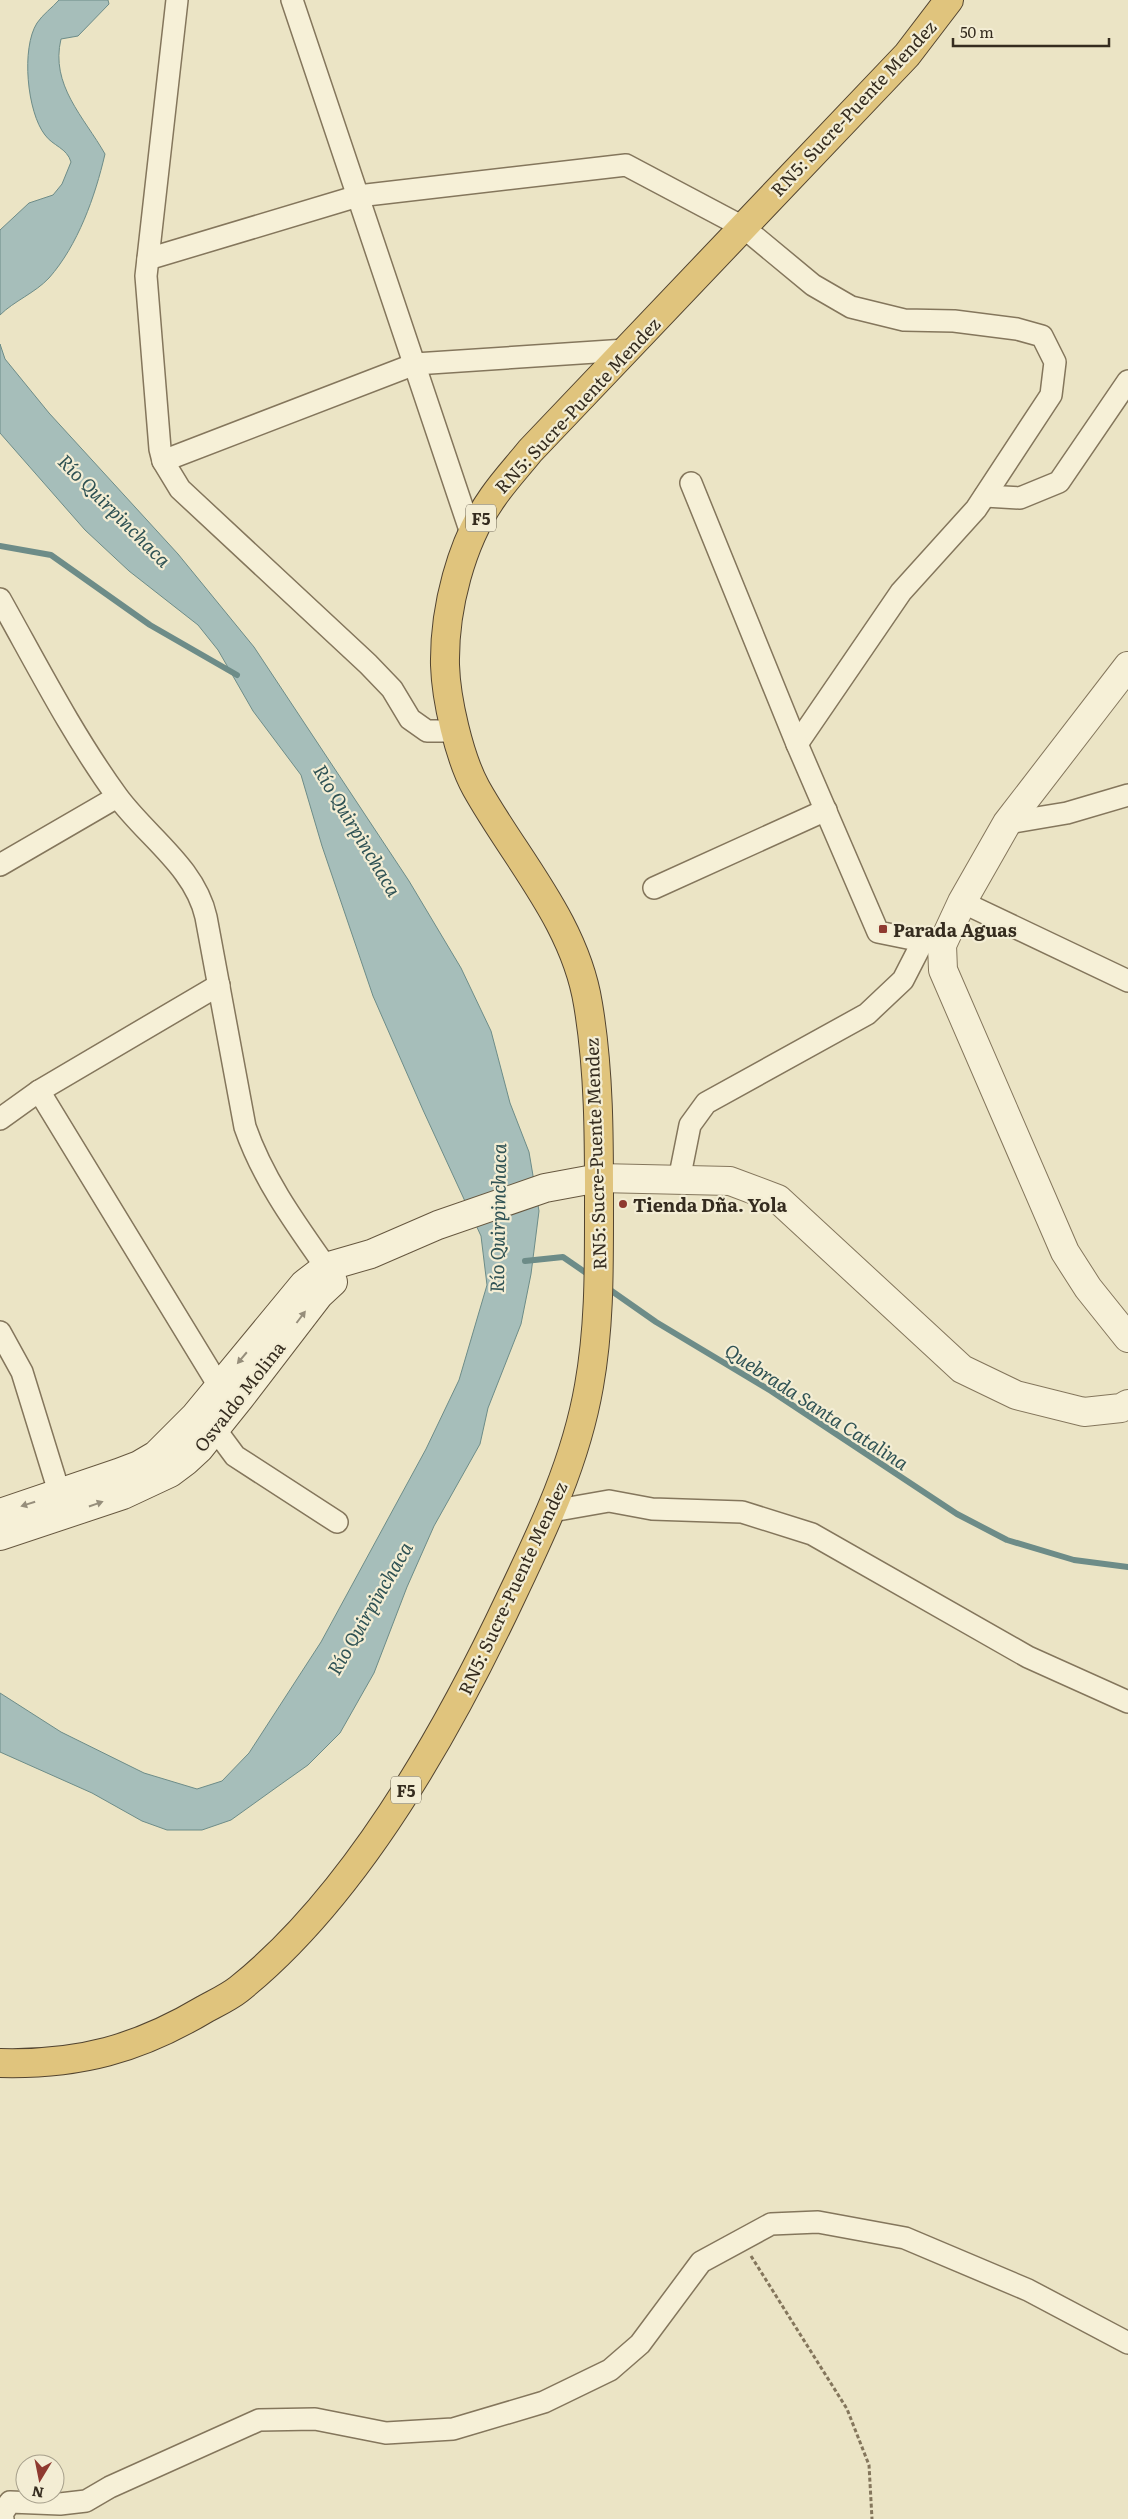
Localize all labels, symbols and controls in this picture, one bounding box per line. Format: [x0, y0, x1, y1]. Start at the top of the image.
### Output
street label: RN5: Sucre-Puente Mendez [764, 14, 942, 202]
scale bar [953, 15, 1109, 47]
text: 50 m [960, 20, 994, 43]
street label: RN5: Sucre-Puente Mendez [488, 311, 666, 499]
water label: Río Quirpinchaca [52, 447, 178, 573]
road number: F5 [466, 504, 496, 532]
water label: Río Quirpinchaca [307, 759, 409, 901]
place label: Parada Aguas [893, 916, 1017, 943]
marker: Parada Aguas [877, 923, 889, 935]
street label: RN5: Sucre-Puente Mendez [577, 1037, 613, 1271]
water label: Río Quirpinchaca [482, 1143, 512, 1293]
place label: Tienda Dña. Yola [633, 1191, 788, 1218]
marker: Tienda Dña. Yola [617, 1198, 629, 1210]
one-way arrow [296, 1311, 307, 1324]
street label: Osvaldo Molina [187, 1335, 291, 1457]
water label: Quebrada Santa Catalina [719, 1336, 915, 1476]
one-way arrow [236, 1351, 247, 1364]
street label: RN5: Sucre-Puente Mendez [451, 1477, 573, 1699]
one-way arrow [89, 1500, 104, 1508]
one-way arrow [20, 1501, 35, 1509]
water label: Río Quirpinchaca [319, 1536, 419, 1680]
road number: F5 [391, 1776, 421, 1804]
north arrow [15, 2454, 65, 2504]
text: N [30, 2482, 45, 2504]

